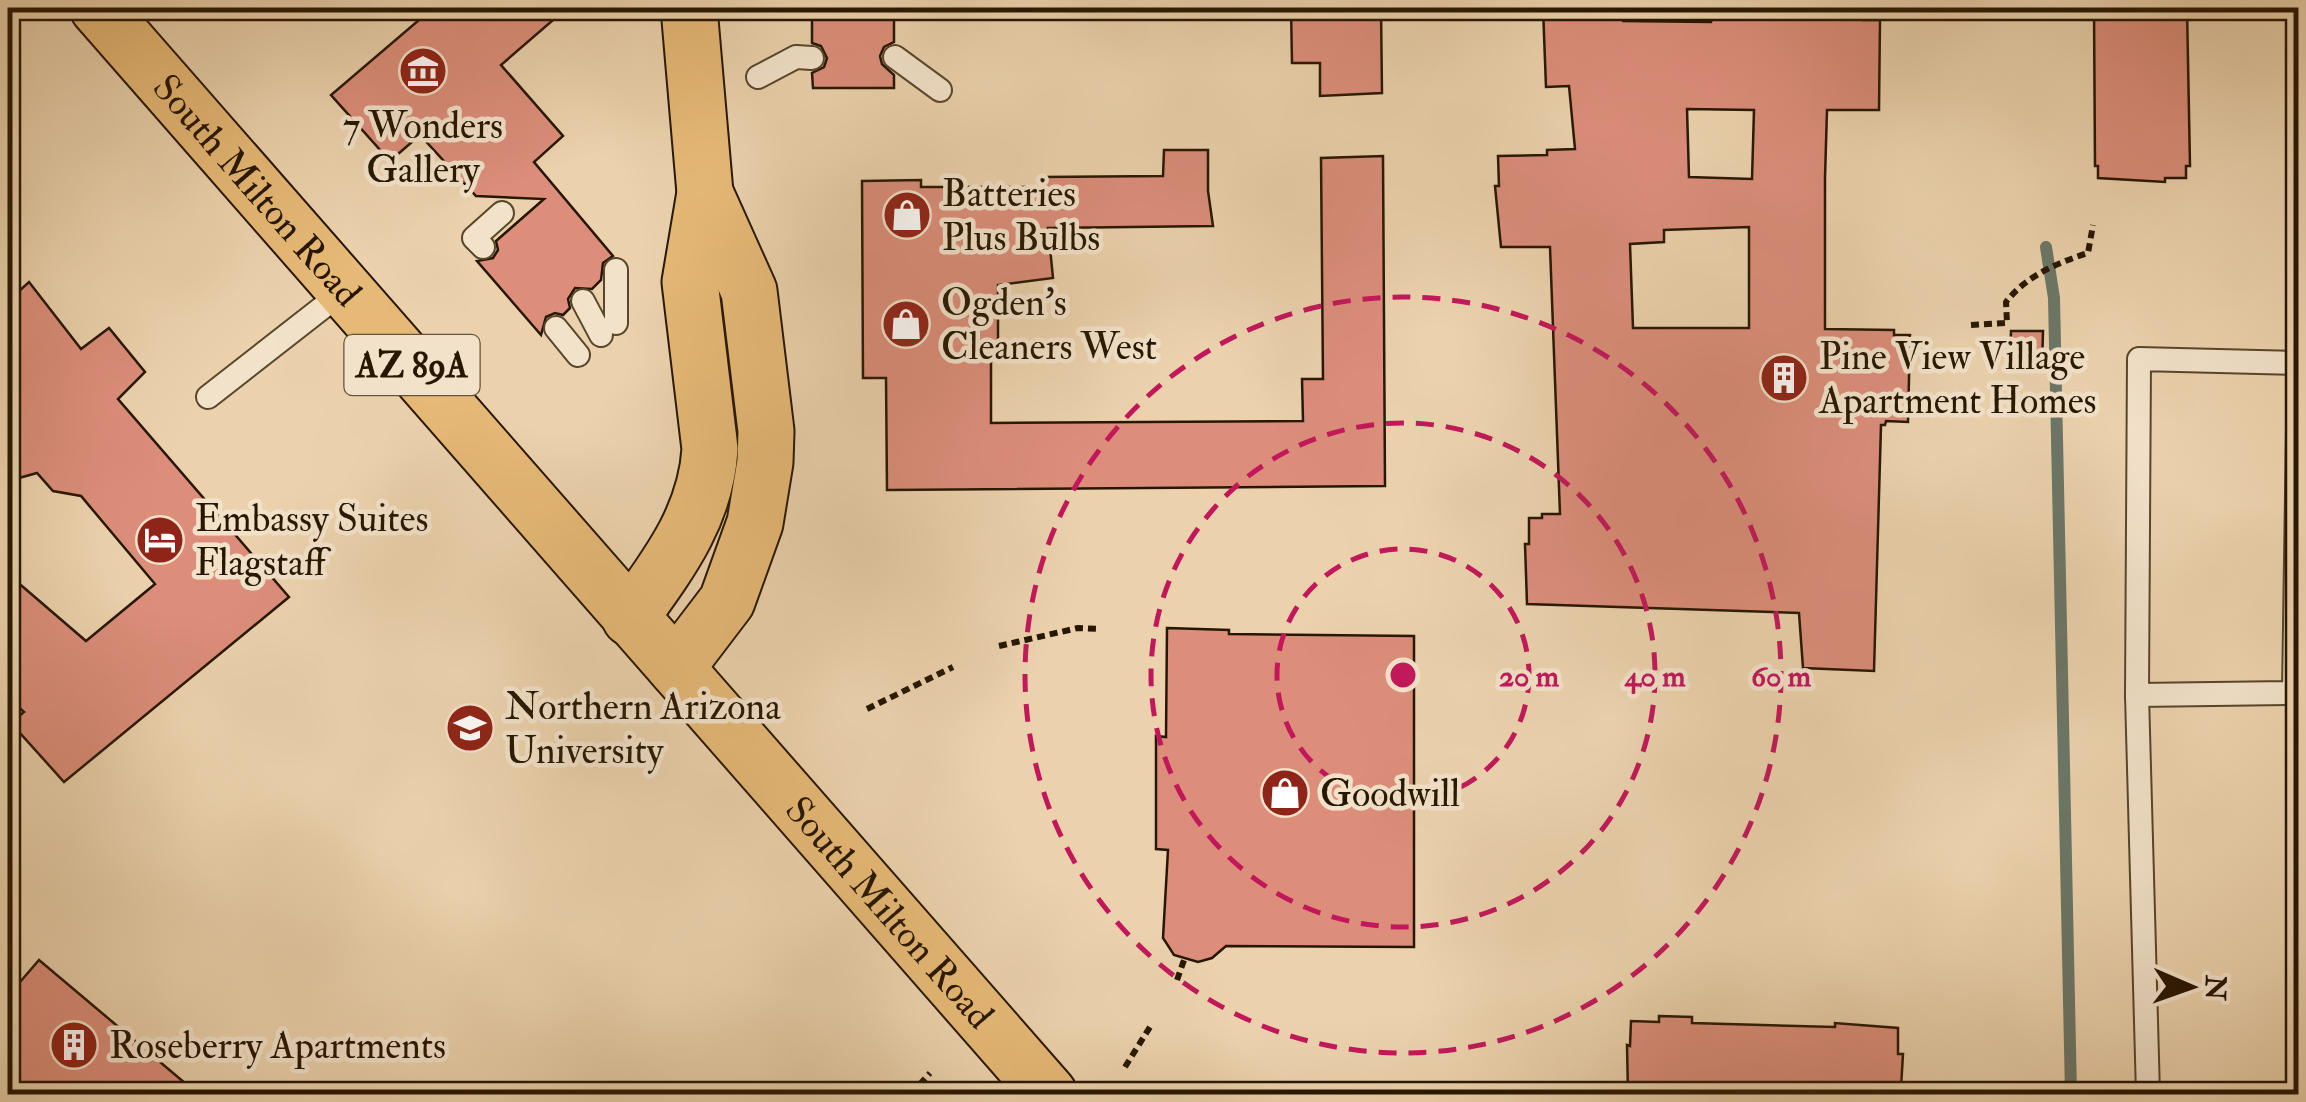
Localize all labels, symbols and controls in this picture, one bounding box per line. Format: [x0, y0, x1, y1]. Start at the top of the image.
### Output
museum icon: 7 Wonders Gallery [397, 45, 449, 97]
street label: South Milton Road [142, 65, 372, 317]
place label: 7 Wonders Gallery [343, 102, 503, 194]
place label: Batteries Plus Bulbs [942, 170, 1100, 262]
shop icon: Batteries Plus Bulbs [881, 189, 933, 241]
place label: Ogden's Cleaners West [941, 279, 1157, 371]
shop icon: Ogden's Cleaners West [880, 298, 932, 350]
place label: Pine View Village Apartment Homes [1818, 333, 2097, 425]
road number: AZ 89A [344, 335, 480, 395]
building icon: Pine View Village Apartment Homes [1758, 352, 1810, 404]
place label: Embassy Suites Flagstaff [195, 495, 428, 587]
hotel icon: Embassy Suites Flagstaff [134, 514, 186, 566]
centre of rings [1385, 657, 1421, 693]
text: 20 m [1499, 658, 1560, 695]
text: 40 m [1623, 658, 1686, 695]
text: 60 m [1751, 658, 1812, 695]
place label: Northern Arizona University [505, 683, 781, 775]
school or university icon: Northern Arizona University [444, 702, 496, 754]
shop icon: Goodwill [1259, 767, 1311, 819]
place label: Goodwill [1320, 770, 1460, 818]
street label: South Milton Road [774, 787, 1004, 1039]
north arrow [2141, 937, 2241, 1037]
text: N [2197, 974, 2232, 1002]
building icon: Roseberry Apartments [48, 1019, 100, 1071]
place label: Roseberry Apartments [109, 1022, 446, 1070]

